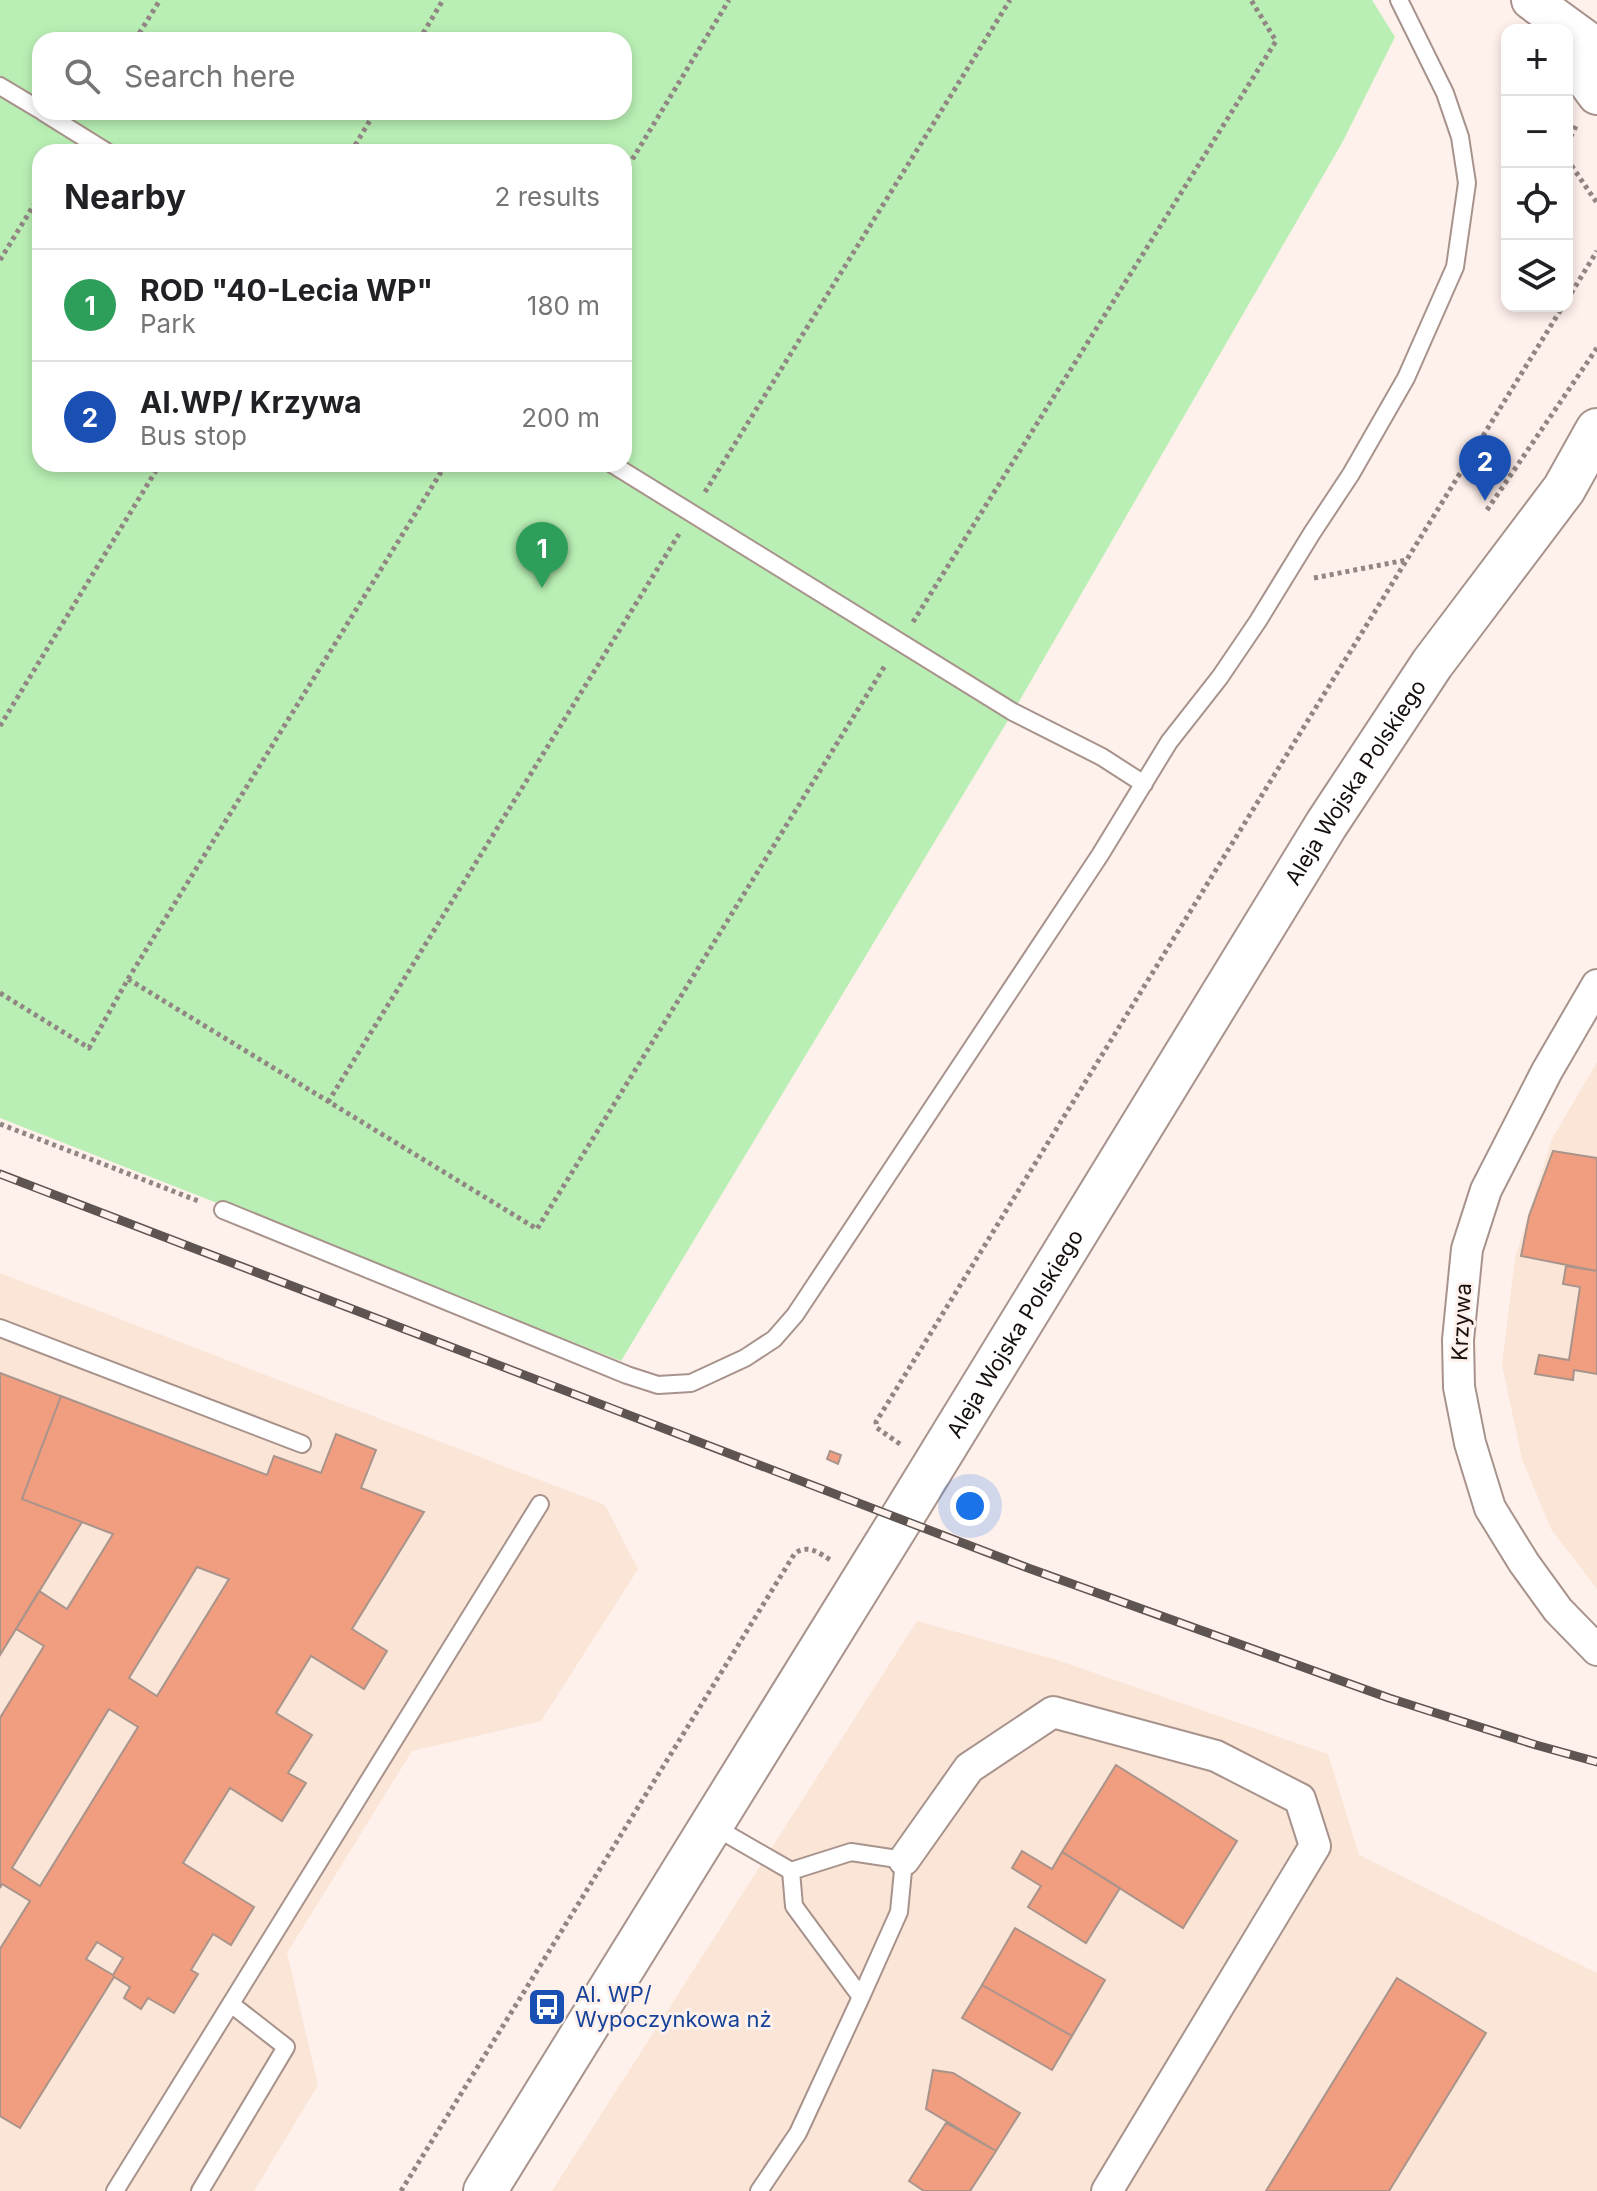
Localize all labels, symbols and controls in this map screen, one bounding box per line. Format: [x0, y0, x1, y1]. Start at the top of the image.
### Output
map controls [1501, 24, 1573, 312]
button: + [1501, 24, 1573, 96]
search box [32, 32, 632, 120]
icon: search [60, 54, 104, 98]
text: Search here [124, 58, 296, 94]
button: − [1501, 96, 1573, 168]
button: locate [1501, 168, 1573, 240]
text: Nearby [64, 176, 186, 217]
text: 2 results [495, 181, 600, 212]
button: layers [1501, 240, 1573, 312]
text: ROD "40-Lecia WP" [140, 272, 433, 308]
text: 1 [84, 290, 96, 321]
text: 180 m [527, 290, 600, 321]
text: Park [140, 308, 196, 339]
text: Al.WP/ Krzywa [140, 384, 362, 420]
text: 2 [82, 402, 98, 433]
text: 200 m [521, 402, 600, 433]
text: Bus stop [140, 420, 247, 451]
pin: 2 [1459, 435, 1511, 501]
pin: 1 [516, 522, 568, 588]
street label: Aleja Wojska Polskiego [1279, 674, 1431, 890]
street label: Aleja Wojska Polskiego [941, 1224, 1088, 1442]
street label: Krzywa [1446, 1282, 1476, 1362]
your location [950, 1486, 990, 1526]
place label: Al. WP/ Wypoczynkowa nż [575, 1981, 772, 2032]
bus stop icon: Al. WP/ Wypoczynkowa nż [526, 1986, 568, 2028]

